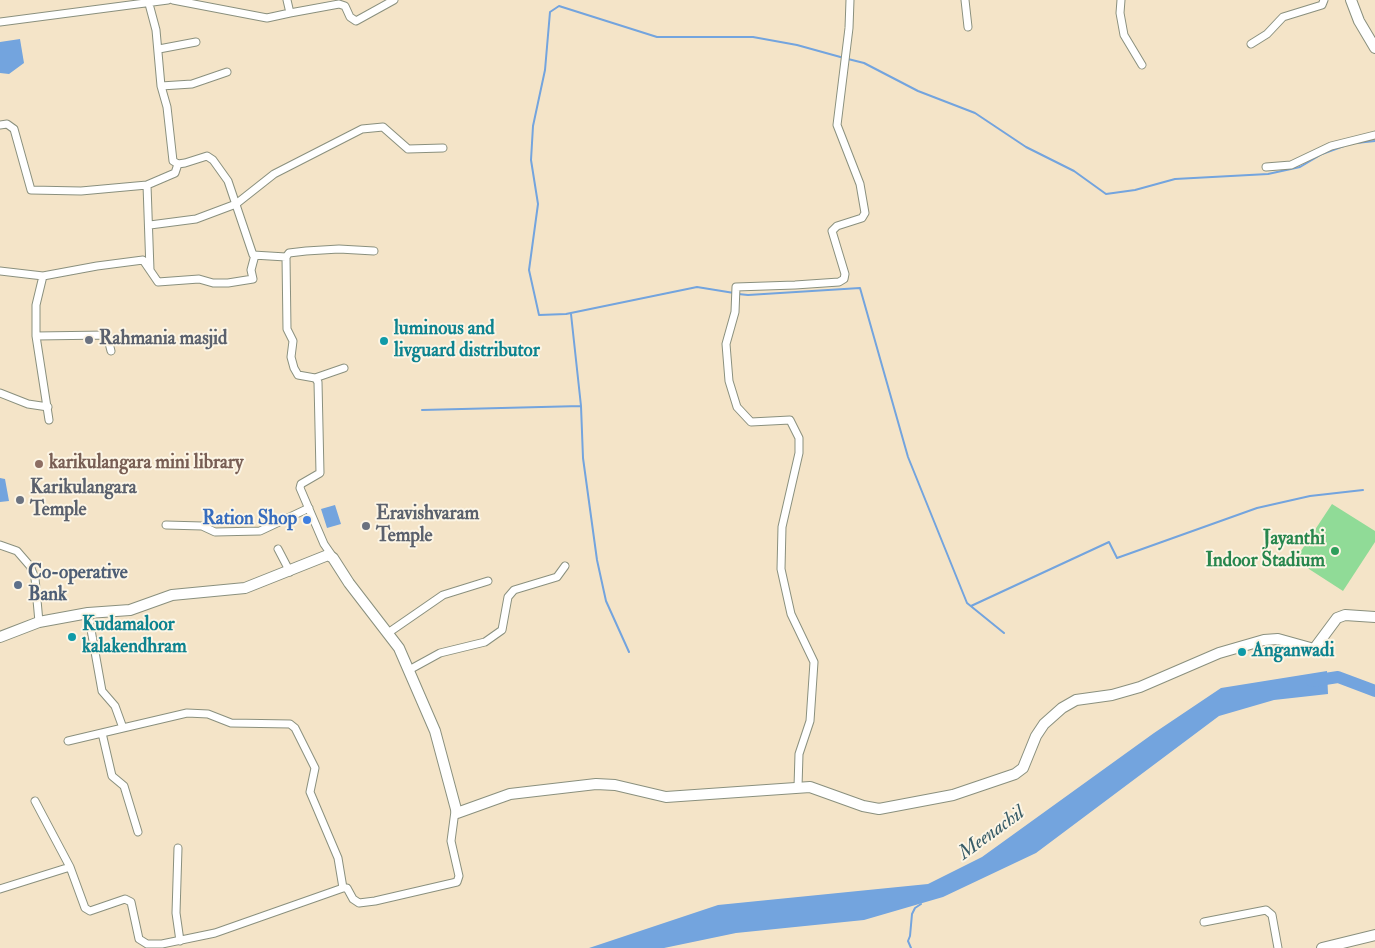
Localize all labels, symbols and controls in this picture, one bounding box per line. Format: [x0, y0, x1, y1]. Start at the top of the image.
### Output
place label: luminous and livguard distributor [394, 319, 540, 363]
place label: Rahmania masjid [99, 329, 227, 351]
marker: Rahmania masjid [83, 334, 95, 346]
marker: luminous and livguard distributor [378, 335, 390, 347]
place label: karikulangara mini library [49, 453, 243, 475]
marker: karikulangara mini library [33, 458, 45, 470]
place label: Karikulangara Temple [30, 478, 137, 522]
marker: Karikulangara Temple [14, 494, 26, 506]
place label: Eravishvaram Temple [376, 504, 479, 548]
place label: Ration Shop [202, 509, 297, 531]
marker: Ration Shop [301, 514, 313, 526]
marker: Eravishvaram Temple [360, 520, 372, 532]
place label: Jayanthi Indoor Stadium [1205, 529, 1325, 573]
marker: Jayanthi Indoor Stadium [1329, 545, 1341, 557]
place label: Co-operative Bank [28, 563, 128, 607]
marker: Co-operative Bank [12, 579, 24, 591]
place label: Kudamaloor kalakendhram [82, 615, 187, 659]
marker: Kudamaloor kalakendhram [66, 631, 78, 643]
place label: Anganwadi [1252, 641, 1334, 663]
marker: Anganwadi [1236, 646, 1248, 658]
water label: Meenachil [954, 802, 1030, 866]

